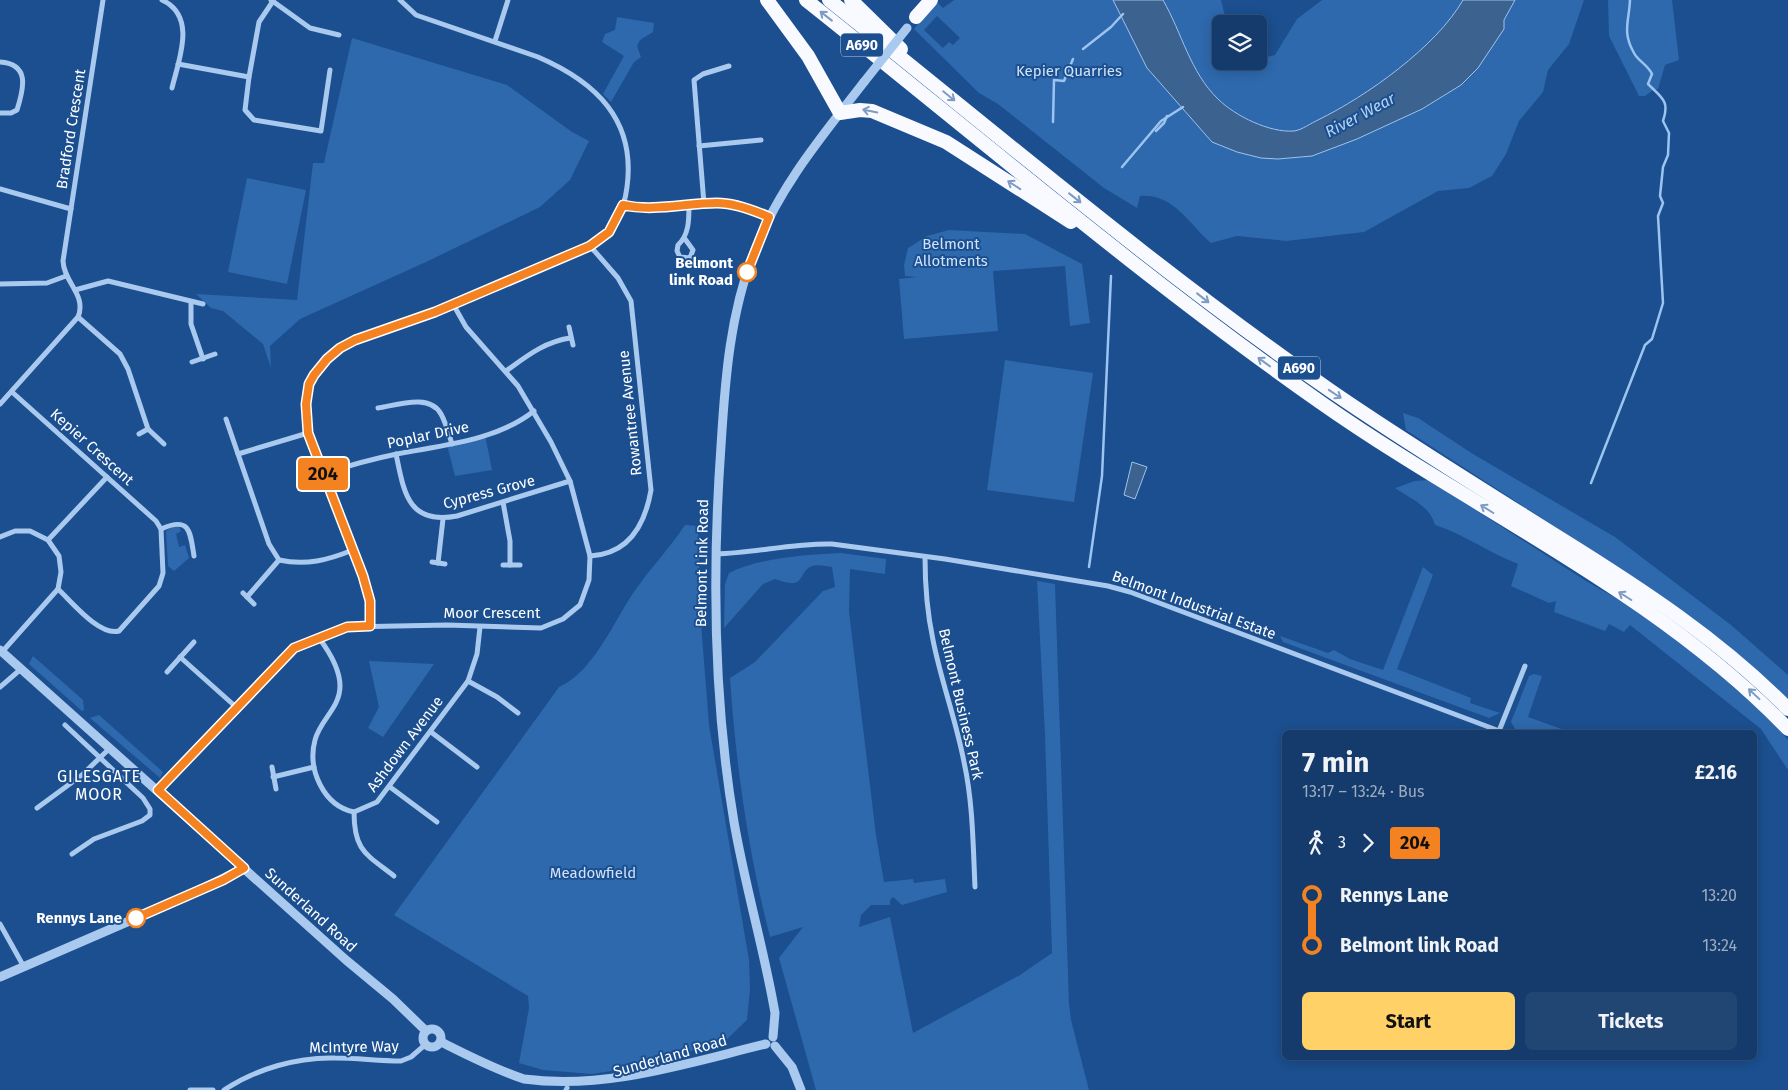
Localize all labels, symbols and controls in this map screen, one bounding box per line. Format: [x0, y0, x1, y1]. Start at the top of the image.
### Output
one-way arrow [820, 11, 833, 22]
map controls [1212, 15, 1267, 70]
button: layers [1212, 15, 1267, 70]
road number: A690 [841, 34, 883, 56]
park label: Kepier Quarries [1016, 62, 1122, 80]
street label: Bradford Crescent [53, 67, 89, 190]
water label: River Wear [1322, 88, 1399, 141]
one-way arrow [942, 90, 955, 101]
one-way arrow [862, 106, 878, 116]
one-way arrow [1007, 180, 1021, 190]
one-way arrow [1068, 193, 1081, 204]
park label: Belmont Allotments [914, 235, 988, 270]
place label: Belmont link Road [669, 254, 733, 289]
marker: Belmont link Road [737, 262, 757, 282]
one-way arrow [1196, 293, 1210, 303]
street label: Rowantree Avenue [614, 349, 646, 477]
road number: A690 [1278, 356, 1320, 379]
one-way arrow [1257, 357, 1271, 367]
one-way arrow [1327, 389, 1341, 399]
street label: Kepier Crescent [47, 405, 138, 489]
street label: Poplar Drive [385, 418, 471, 452]
line badge: 204 [294, 458, 352, 490]
text: 204 [308, 463, 338, 485]
street label: Cypress Grove [441, 471, 537, 513]
street label: Belmont Link Road [692, 499, 712, 627]
one-way arrow [1481, 504, 1495, 514]
street label: Belmont Industrial Estate [1110, 567, 1278, 643]
one-way arrow [1618, 591, 1632, 601]
street label: Moor Crescent [444, 604, 541, 622]
street label: Belmont Business Park [935, 627, 987, 782]
one-way arrow [1747, 688, 1760, 700]
street label: Ashdown Avenue [363, 692, 447, 796]
text: 7 min [1302, 746, 1369, 779]
text: £2.16 [1695, 761, 1737, 784]
district label: GILESGATE MOOR [57, 767, 141, 804]
text: 13:17 – 13:24 · Bus [1302, 782, 1425, 801]
icon: walk [1302, 829, 1330, 857]
icon: forward [1354, 829, 1382, 857]
text: 204 [1400, 832, 1430, 854]
text: 3 [1338, 833, 1346, 852]
street label: Sunderland Road [261, 864, 361, 956]
park label: Meadowfield [550, 864, 636, 882]
text: Rennys Lane [1340, 884, 1449, 907]
text: 13:20 [1701, 886, 1737, 905]
marker: Rennys Lane [126, 908, 146, 928]
place label: Rennys Lane [36, 909, 122, 927]
text: Belmont link Road [1340, 934, 1499, 957]
text: 13:24 [1702, 936, 1737, 955]
button: Start [1302, 992, 1515, 1050]
button: Tickets [1525, 992, 1737, 1050]
street label: Sunderland Road [611, 1031, 729, 1081]
street label: McIntyre Way [309, 1037, 400, 1057]

